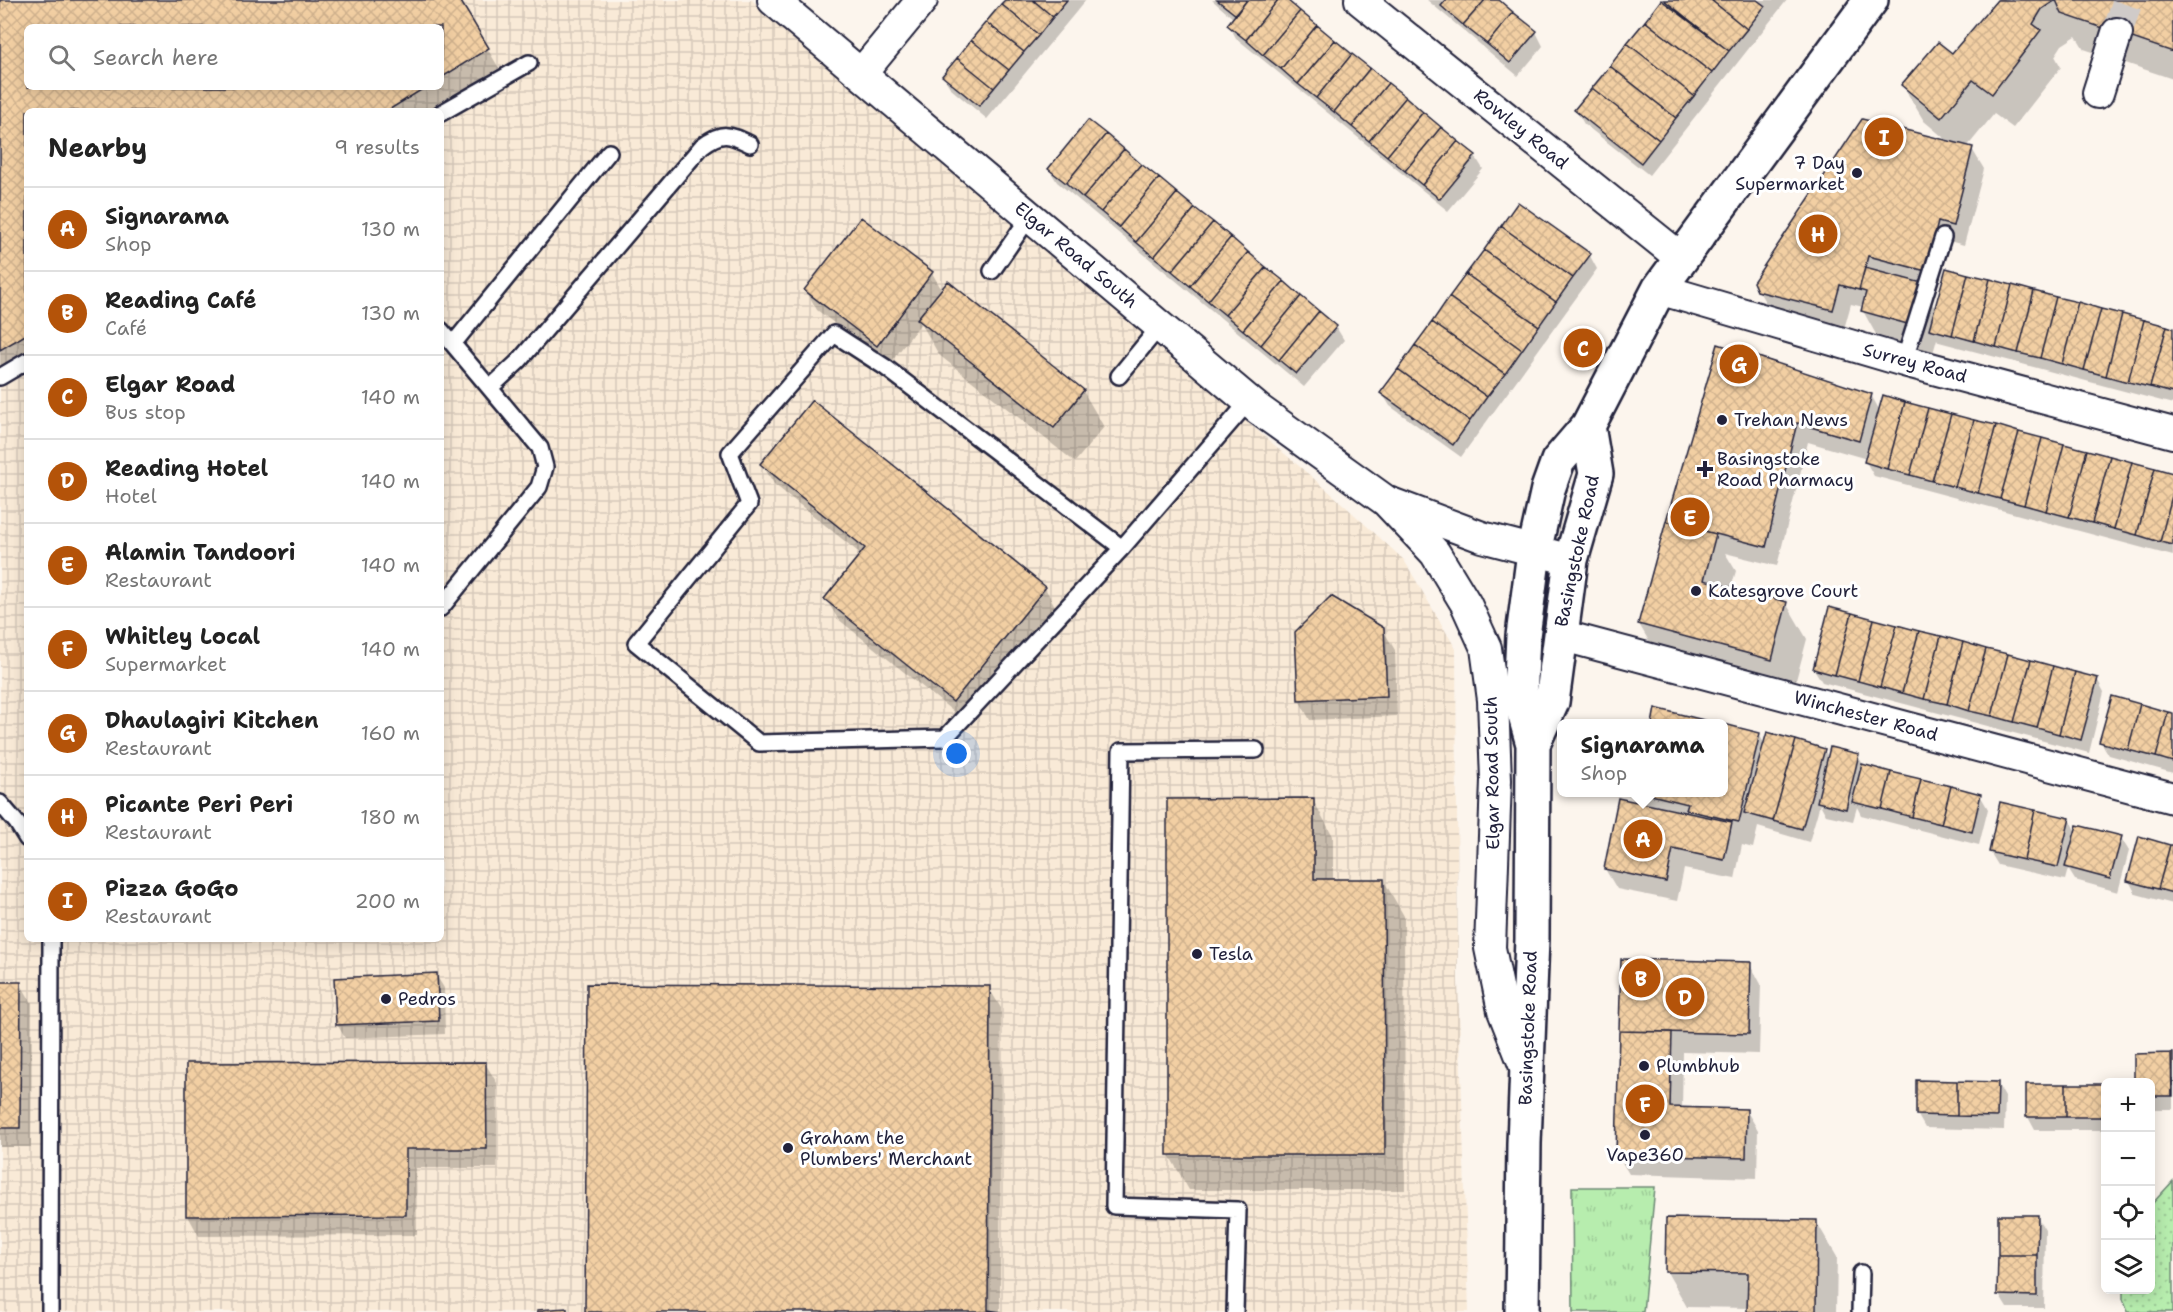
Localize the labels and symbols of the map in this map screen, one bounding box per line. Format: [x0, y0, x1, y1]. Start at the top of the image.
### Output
street label: Rowley Road [1469, 83, 1573, 175]
pin: I [1864, 114, 1904, 160]
place label: 7 Day Supermarket [1735, 151, 1845, 196]
marker: 7 Day Supermarket [1850, 166, 1864, 180]
street label: Elgar Road South [1009, 196, 1143, 314]
pin: H [1798, 212, 1838, 256]
pin: C [1564, 326, 1602, 370]
street label: Surrey Road [1860, 338, 1970, 388]
pin: G [1720, 342, 1758, 386]
place label: Trehan News [1734, 408, 1848, 432]
marker: Trehan News [1715, 413, 1729, 427]
place label: Basingstoke Road Pharmacy [1717, 447, 1854, 492]
marker: Basingstoke Road Pharmacy [1698, 462, 1712, 476]
street label: Basingstoke Road [1549, 473, 1605, 629]
pin: E [1670, 494, 1710, 540]
place label: Katesgrove Court [1708, 579, 1858, 603]
marker: Katesgrove Court [1689, 584, 1703, 598]
street label: Winchester Road [1791, 685, 1941, 747]
street label: Elgar Road South [1479, 696, 1505, 850]
your location [942, 739, 971, 768]
pin: A [1624, 816, 1662, 862]
place label: Tesla [1209, 942, 1253, 966]
marker: Tesla [1190, 947, 1204, 961]
street label: Basingstoke Road [1513, 950, 1543, 1106]
pin: B [1622, 956, 1660, 1000]
pin: D [1666, 974, 1704, 1020]
place label: Pedros [398, 987, 456, 1011]
marker: Pedros [379, 992, 393, 1006]
place label: Plumbhub [1656, 1054, 1740, 1078]
marker: Plumbhub [1637, 1059, 1651, 1073]
pin: F [1626, 1082, 1664, 1126]
place label: Graham the Plumbers' Merchant [800, 1126, 973, 1171]
marker: Vape360 [1638, 1128, 1652, 1142]
marker: Graham the Plumbers' Merchant [781, 1141, 795, 1155]
place label: Vape360 [1606, 1143, 1684, 1167]

